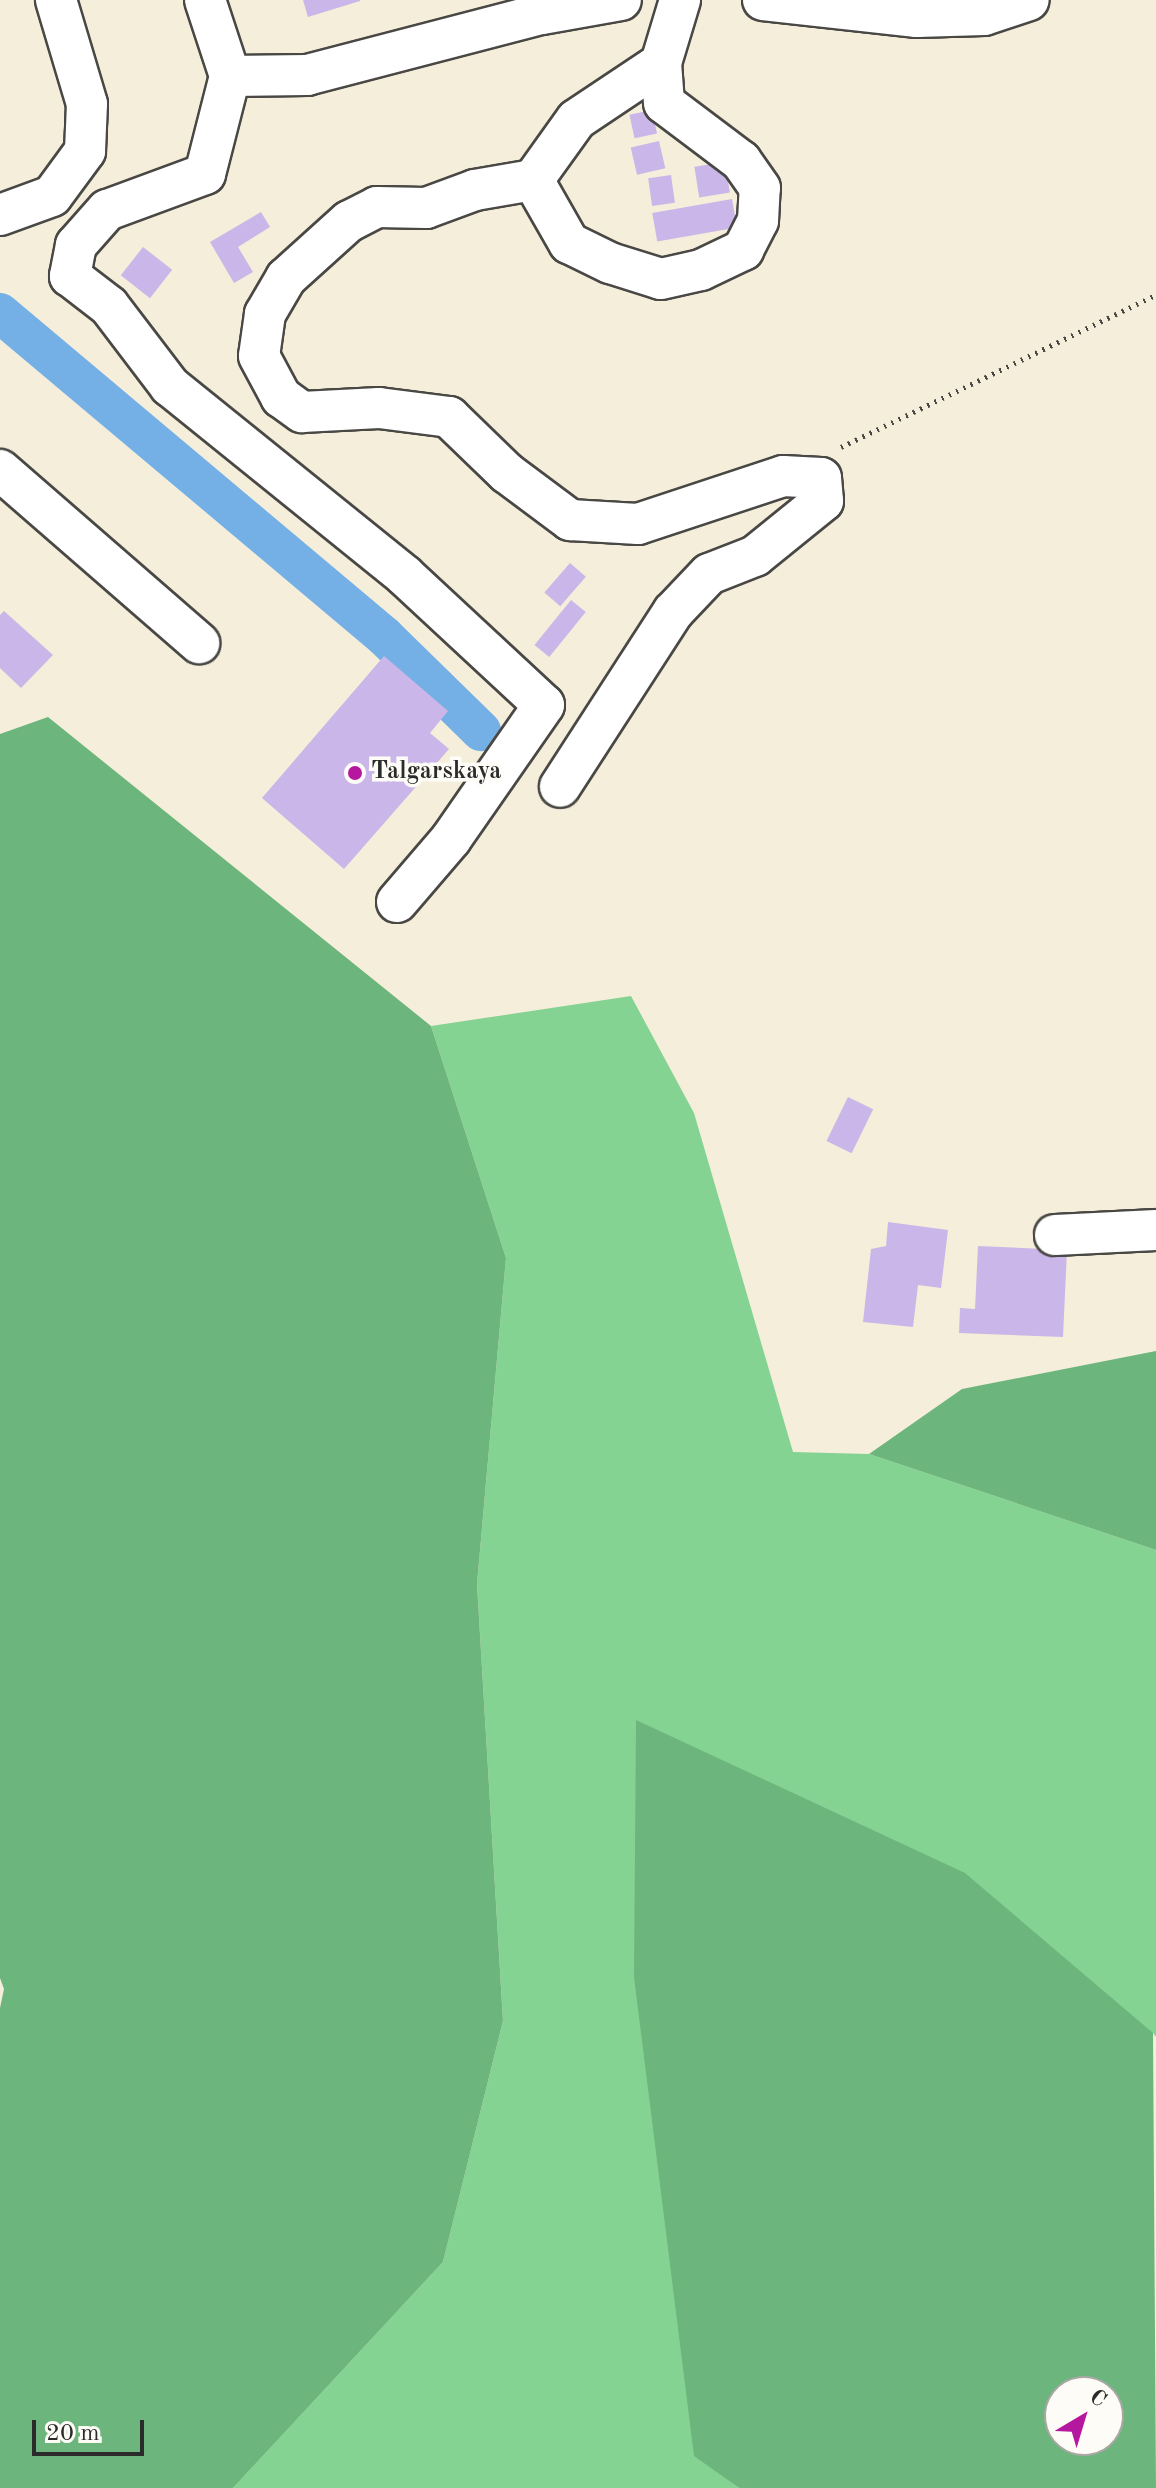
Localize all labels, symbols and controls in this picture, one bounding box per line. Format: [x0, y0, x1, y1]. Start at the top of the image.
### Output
place label: Talgarskaya [371, 759, 502, 787]
marker: Talgarskaya [346, 764, 364, 782]
north arrow [1044, 2376, 1124, 2456]
text: С [1085, 2386, 1110, 2412]
scale bar [36, 2404, 148, 2454]
text: 20 m [46, 2422, 100, 2446]

